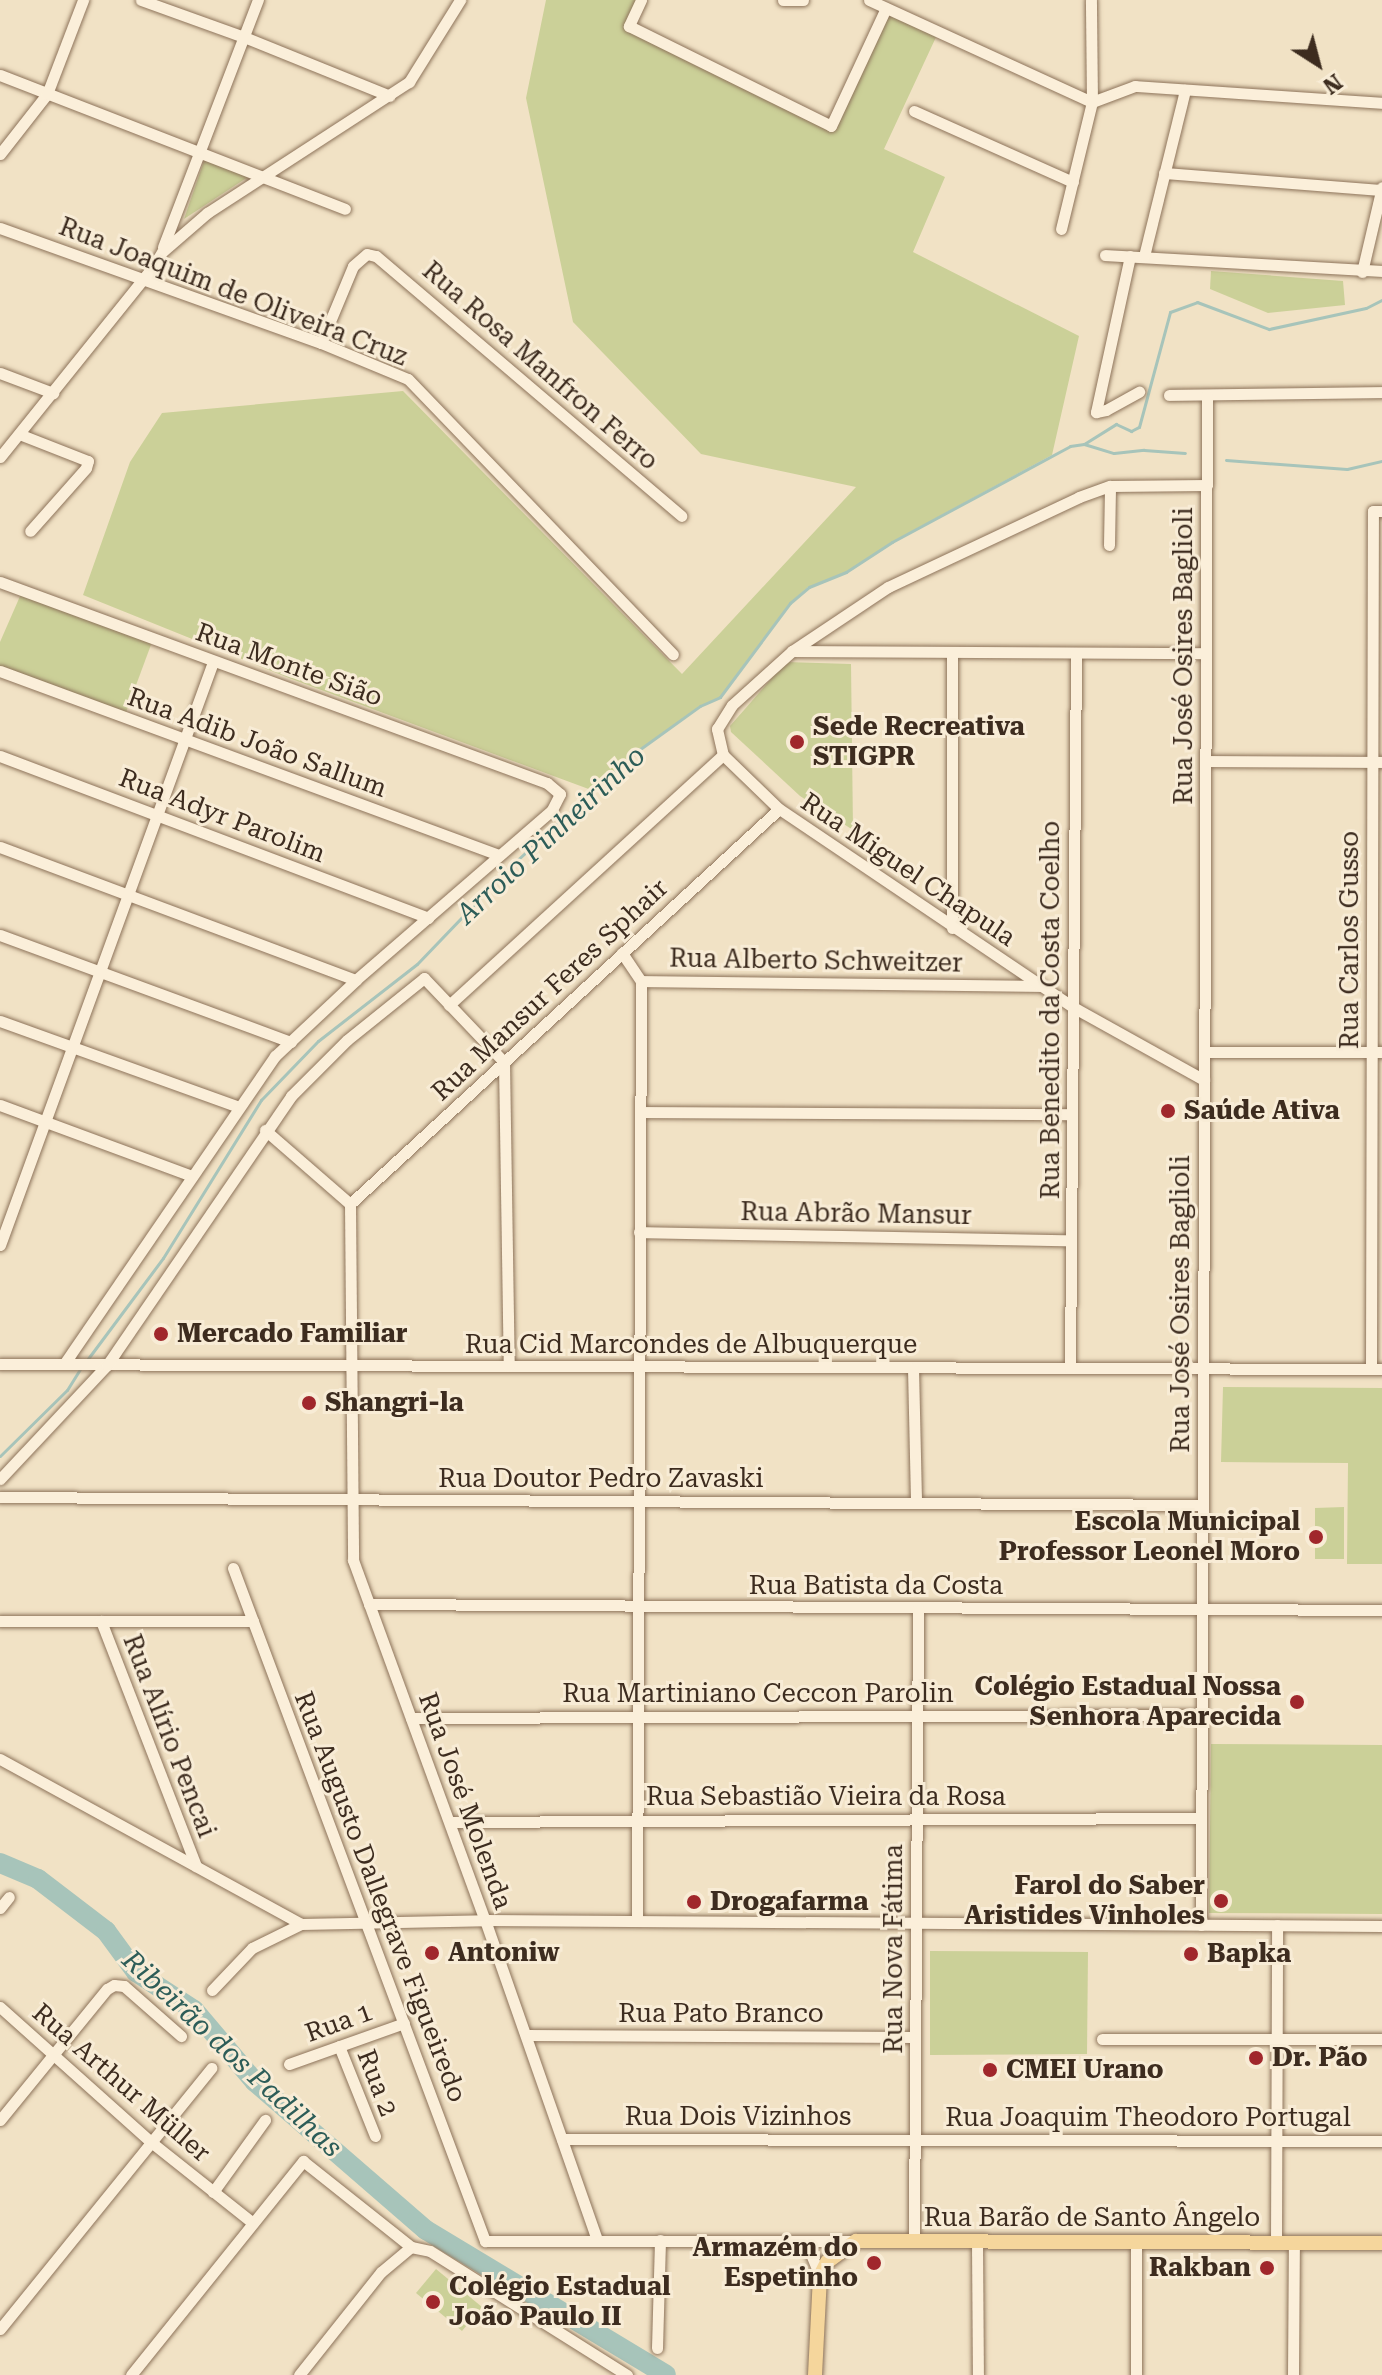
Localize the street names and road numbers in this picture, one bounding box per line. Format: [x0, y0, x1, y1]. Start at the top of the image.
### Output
street label: Rua Joaquim de Oliveira Cruz [55, 211, 411, 373]
street label: Rua Rosa Manfron Ferro [416, 255, 664, 477]
street label: Rua José Osires Baglioli [1168, 507, 1200, 805]
street label: Rua Monte Sião [191, 617, 387, 713]
street label: Rua Adib João Sallum [123, 682, 391, 804]
street label: Rua Adyr Parolim [114, 762, 330, 870]
street label: Rua Miguel Chapula [795, 787, 1021, 953]
street label: Rua Benedito da Costa Coelho [1035, 821, 1067, 1199]
street label: Rua Carlos Gusso [1334, 831, 1366, 1049]
street label: Rua Mansur Feres Sphair [426, 873, 674, 1107]
street label: Rua Alberto Schweitzer [669, 943, 963, 979]
street label: Rua José Osires Baglioli [1165, 1155, 1197, 1453]
street label: Rua Abrão Mansur [740, 1196, 972, 1232]
street label: Rua Cid Marcondes de Albuquerque [465, 1329, 917, 1361]
street label: Rua Doutor Pedro Zavaski [438, 1463, 764, 1495]
street label: Rua Batista da Costa [749, 1570, 1003, 1602]
street label: Rua Alírio Pencai [116, 1630, 222, 1842]
street label: Rua Martiniano Ceccon Parolin [562, 1678, 954, 1710]
street label: Rua Augusto Dallegrave Figueiredo [287, 1687, 473, 2107]
street label: Rua José Molenda [411, 1688, 519, 1914]
street label: Rua Sebastião Vieira da Rosa [646, 1781, 1006, 1813]
street label: Rua Nova Fátima [878, 1844, 910, 2054]
street label: Rua Arthur Müller [26, 1997, 216, 2169]
street label: Rua 1 [301, 1997, 377, 2049]
street label: Rua Pato Branco [618, 1998, 824, 2030]
street label: Rua 2 [350, 2045, 404, 2121]
street label: Rua Dois Vizinhos [625, 2101, 851, 2133]
street label: Rua Joaquim Theodoro Portugal [945, 2102, 1351, 2134]
street label: Rua Barão de Santo Ângelo [924, 2202, 1260, 2234]

